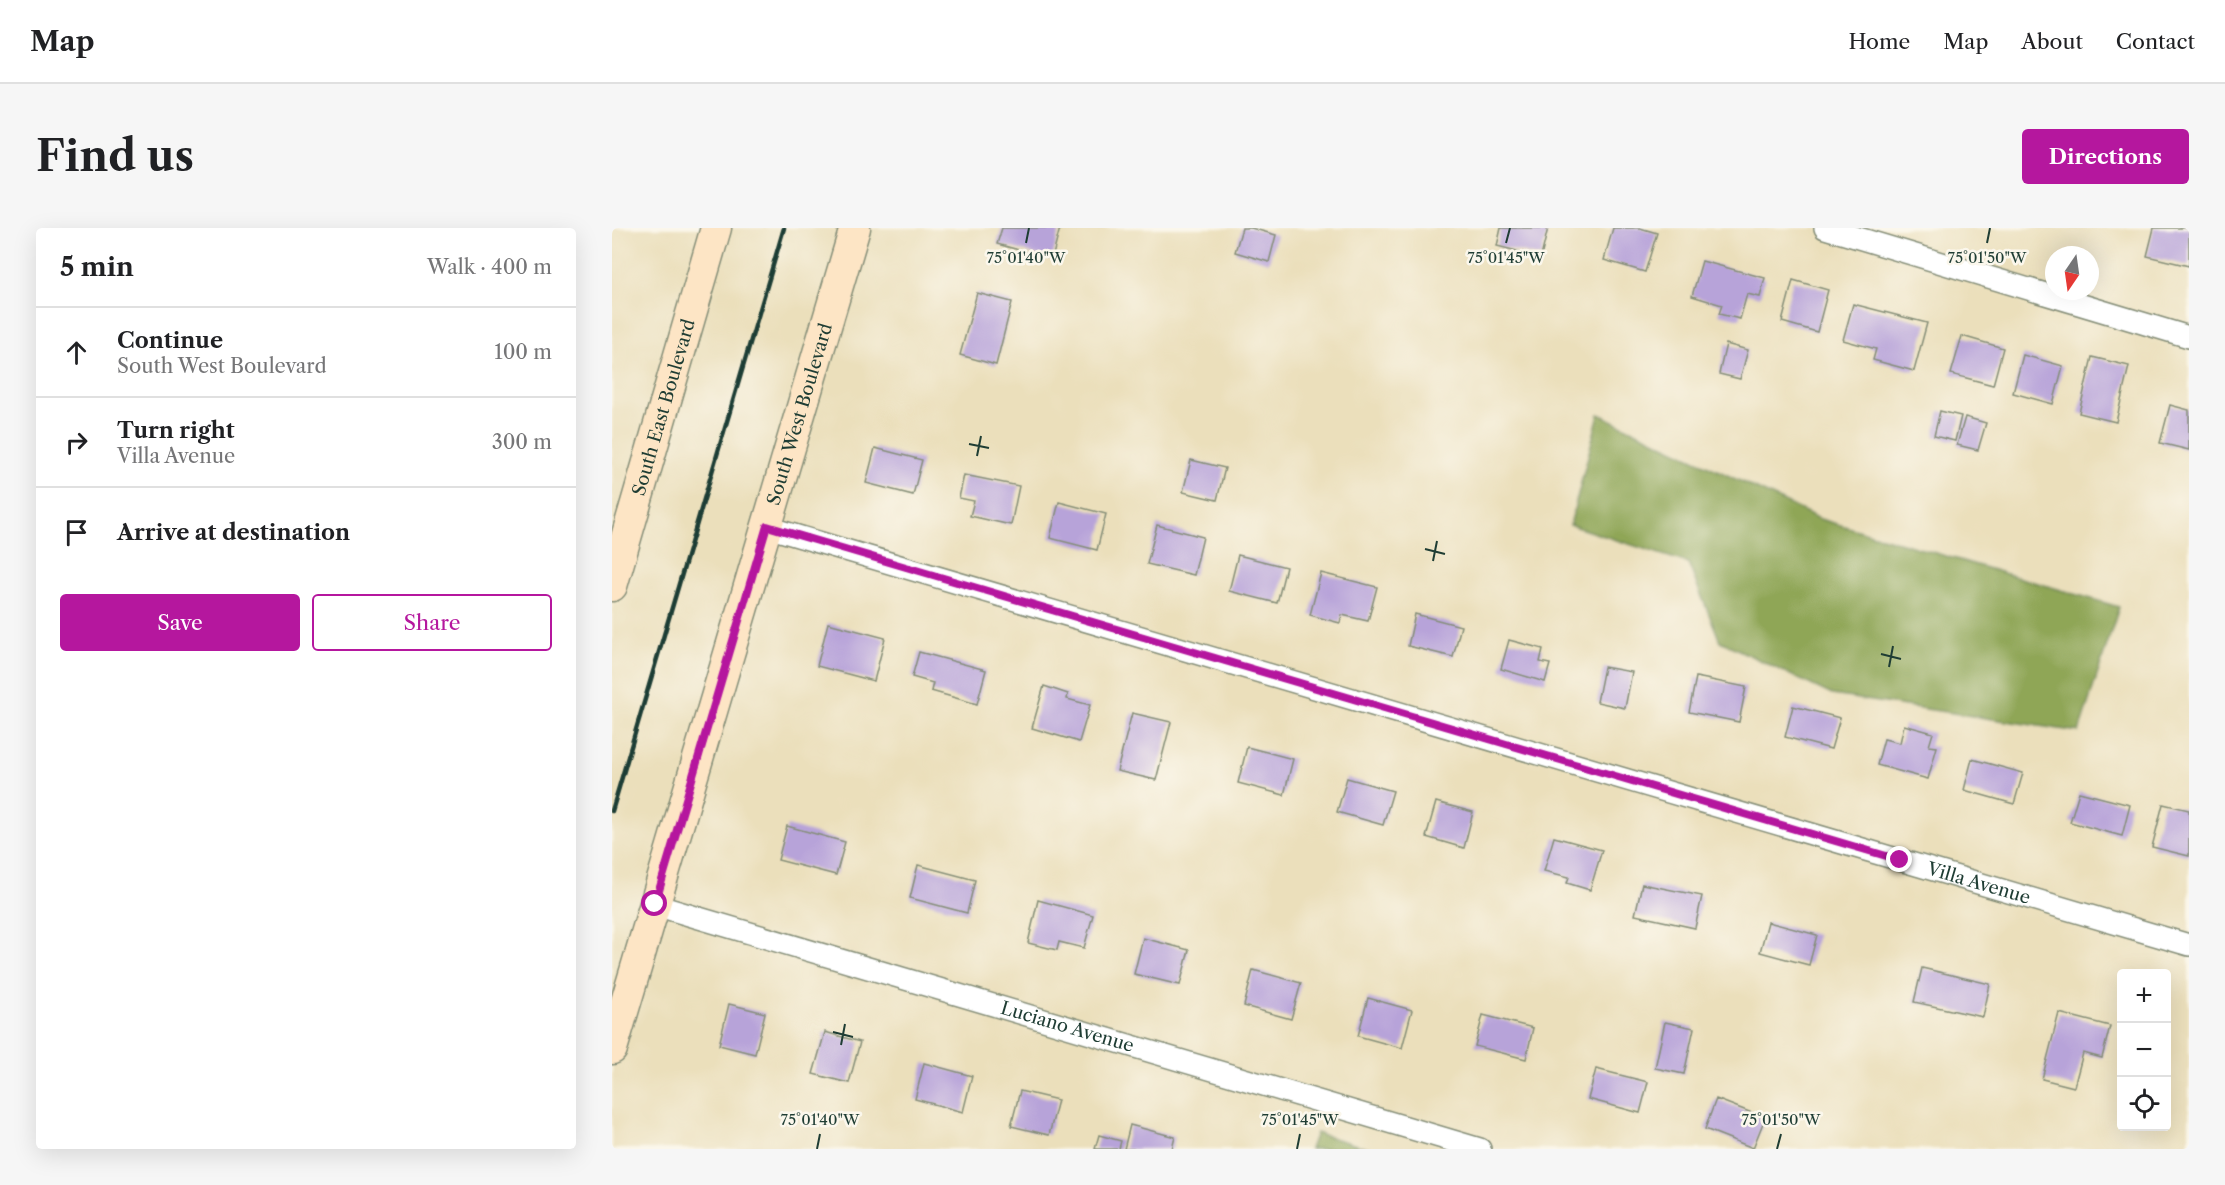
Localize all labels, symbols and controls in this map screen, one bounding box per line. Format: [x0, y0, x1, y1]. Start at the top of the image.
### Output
text: Map [30, 24, 94, 58]
text: Home [1849, 29, 1910, 54]
text: Map [1943, 29, 1988, 54]
text: About [2021, 29, 2083, 54]
text: Contact [2116, 29, 2195, 54]
button: Directions [2022, 129, 2189, 184]
text: Find us [36, 130, 194, 182]
north arrow [2045, 246, 2099, 300]
text: 75°01'40"W [987, 248, 1066, 267]
text: 75°01'45"W [1467, 248, 1545, 267]
text: 75°01'50"W [1948, 248, 2027, 267]
text: 5 min [60, 251, 134, 283]
text: Walk · 400 m [427, 255, 552, 279]
street label: South East Boulevard [628, 316, 700, 498]
street label: South West Boulevard [763, 321, 837, 508]
text: Continue [117, 327, 223, 354]
icon: ahead [60, 336, 93, 369]
text: 100 m [494, 340, 552, 364]
text: South West Boulevard [117, 354, 327, 378]
text: Turn right [117, 417, 235, 444]
icon: right [60, 426, 93, 459]
text: 300 m [492, 430, 552, 454]
text: Villa Avenue [117, 444, 235, 468]
icon: arrive [60, 516, 93, 549]
text: Arrive at destination [117, 519, 350, 546]
button: Save [60, 594, 300, 651]
button: Share [312, 594, 552, 651]
route end [1886, 846, 1912, 872]
street label: Villa Avenue [1924, 857, 2033, 909]
route start [641, 890, 667, 916]
map controls [2117, 969, 2171, 1131]
button: + [2117, 969, 2171, 1023]
street label: Luciano Avenue [998, 997, 1137, 1057]
button: − [2117, 1023, 2171, 1077]
button: locate [2117, 1077, 2171, 1131]
text: 75°01'40"W [781, 1110, 860, 1129]
text: 75°01'45"W [1261, 1110, 1339, 1129]
text: 75°01'50"W [1742, 1110, 1821, 1129]

